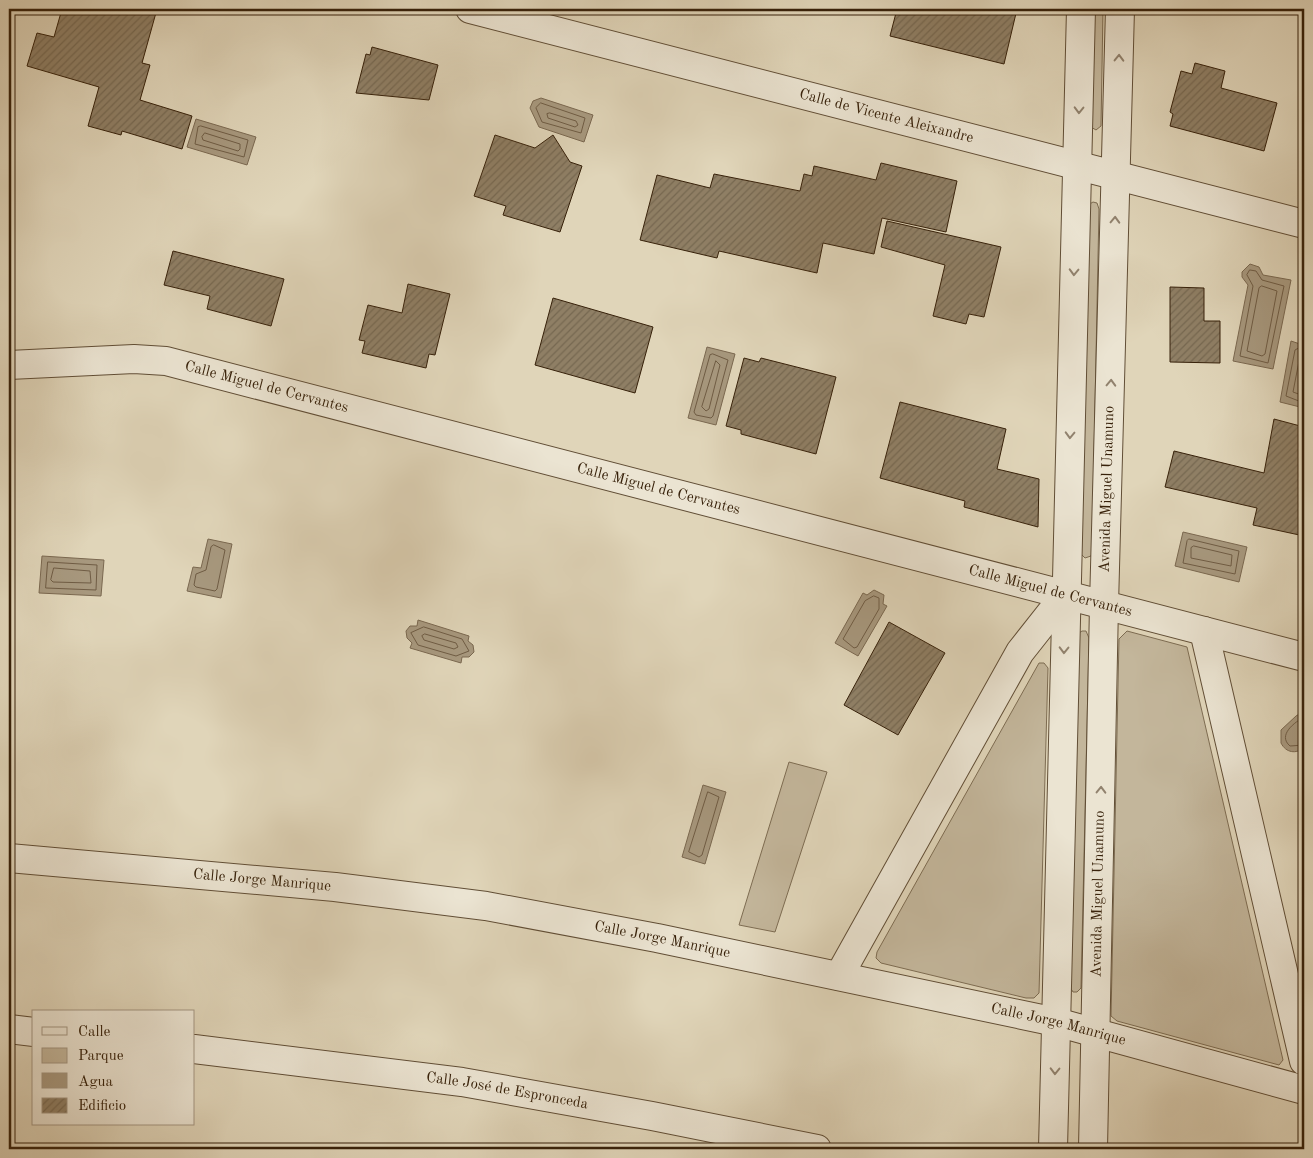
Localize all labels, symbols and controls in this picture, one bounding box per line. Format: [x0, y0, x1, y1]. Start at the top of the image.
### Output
one-way arrow [1114, 54, 1124, 62]
street label: Calle de Vicente Aleixandre [798, 87, 975, 146]
one-way arrow [1073, 106, 1084, 114]
one-way arrow [1110, 216, 1120, 224]
one-way arrow [1069, 269, 1080, 277]
street label: Calle Miguel de Cervantes [183, 359, 350, 416]
one-way arrow [1105, 379, 1116, 387]
street label: Avenida Miguel Unamuno [1097, 405, 1117, 573]
one-way arrow [1065, 432, 1075, 439]
street label: Calle Miguel de Cervantes [575, 461, 742, 518]
street label: Calle Miguel de Cervantes [967, 563, 1134, 619]
one-way arrow [1059, 646, 1069, 654]
one-way arrow [1096, 786, 1106, 794]
street label: Avenida Miguel Unamuno [1089, 810, 1107, 978]
street label: Calle Jorge Manrique [192, 867, 332, 894]
street label: Calle Jorge Manrique [593, 919, 732, 961]
street label: Calle Jorge Manrique [989, 1001, 1128, 1048]
legend [32, 1010, 195, 1126]
text: Calle [78, 1025, 111, 1040]
text: Parque [78, 1049, 124, 1064]
one-way arrow [1050, 1067, 1060, 1075]
street label: Calle José de Espronceda [425, 1070, 590, 1112]
text: Agua [78, 1075, 114, 1090]
text: Edificio [78, 1099, 126, 1114]

